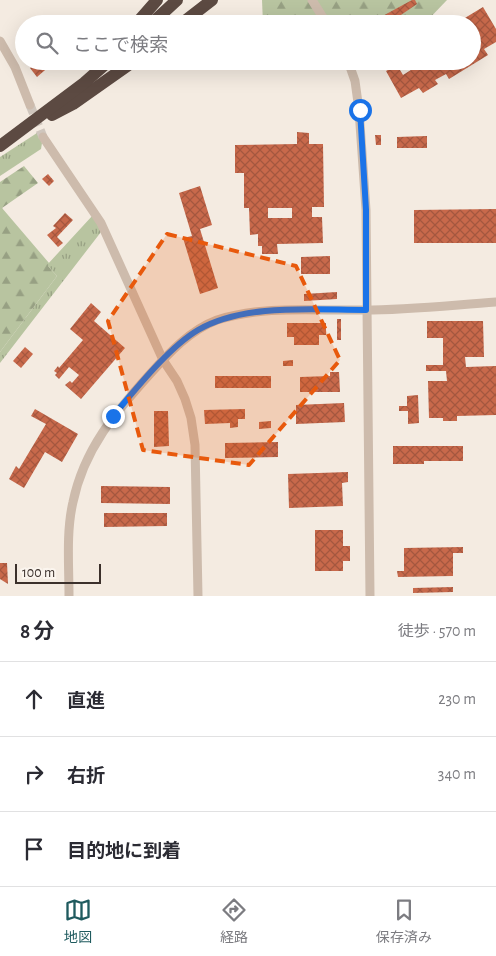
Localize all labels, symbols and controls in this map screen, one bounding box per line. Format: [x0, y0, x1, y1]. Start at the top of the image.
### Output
search box [15, 15, 481, 70]
icon: search [33, 29, 61, 57]
text: ここで検索 [73, 36, 168, 55]
route start [349, 99, 372, 122]
route end [102, 405, 125, 428]
scale bar [15, 561, 101, 584]
text: 100 m [22, 566, 55, 580]
text: 8 分 [20, 621, 55, 642]
text: 徒歩 · 570 m [398, 623, 476, 639]
icon: ahead [20, 685, 48, 713]
text: 230 m [438, 691, 476, 707]
text: 直進 [67, 692, 105, 711]
icon: right [20, 760, 48, 788]
text: 340 m [438, 766, 476, 782]
text: 右折 [67, 767, 105, 786]
icon: arrive [20, 835, 48, 863]
text: 目的地に到着 [67, 842, 181, 861]
tab: 地図 [64, 896, 92, 947]
tab: 経路 [220, 896, 248, 947]
tab: 保存済み [376, 896, 432, 947]

